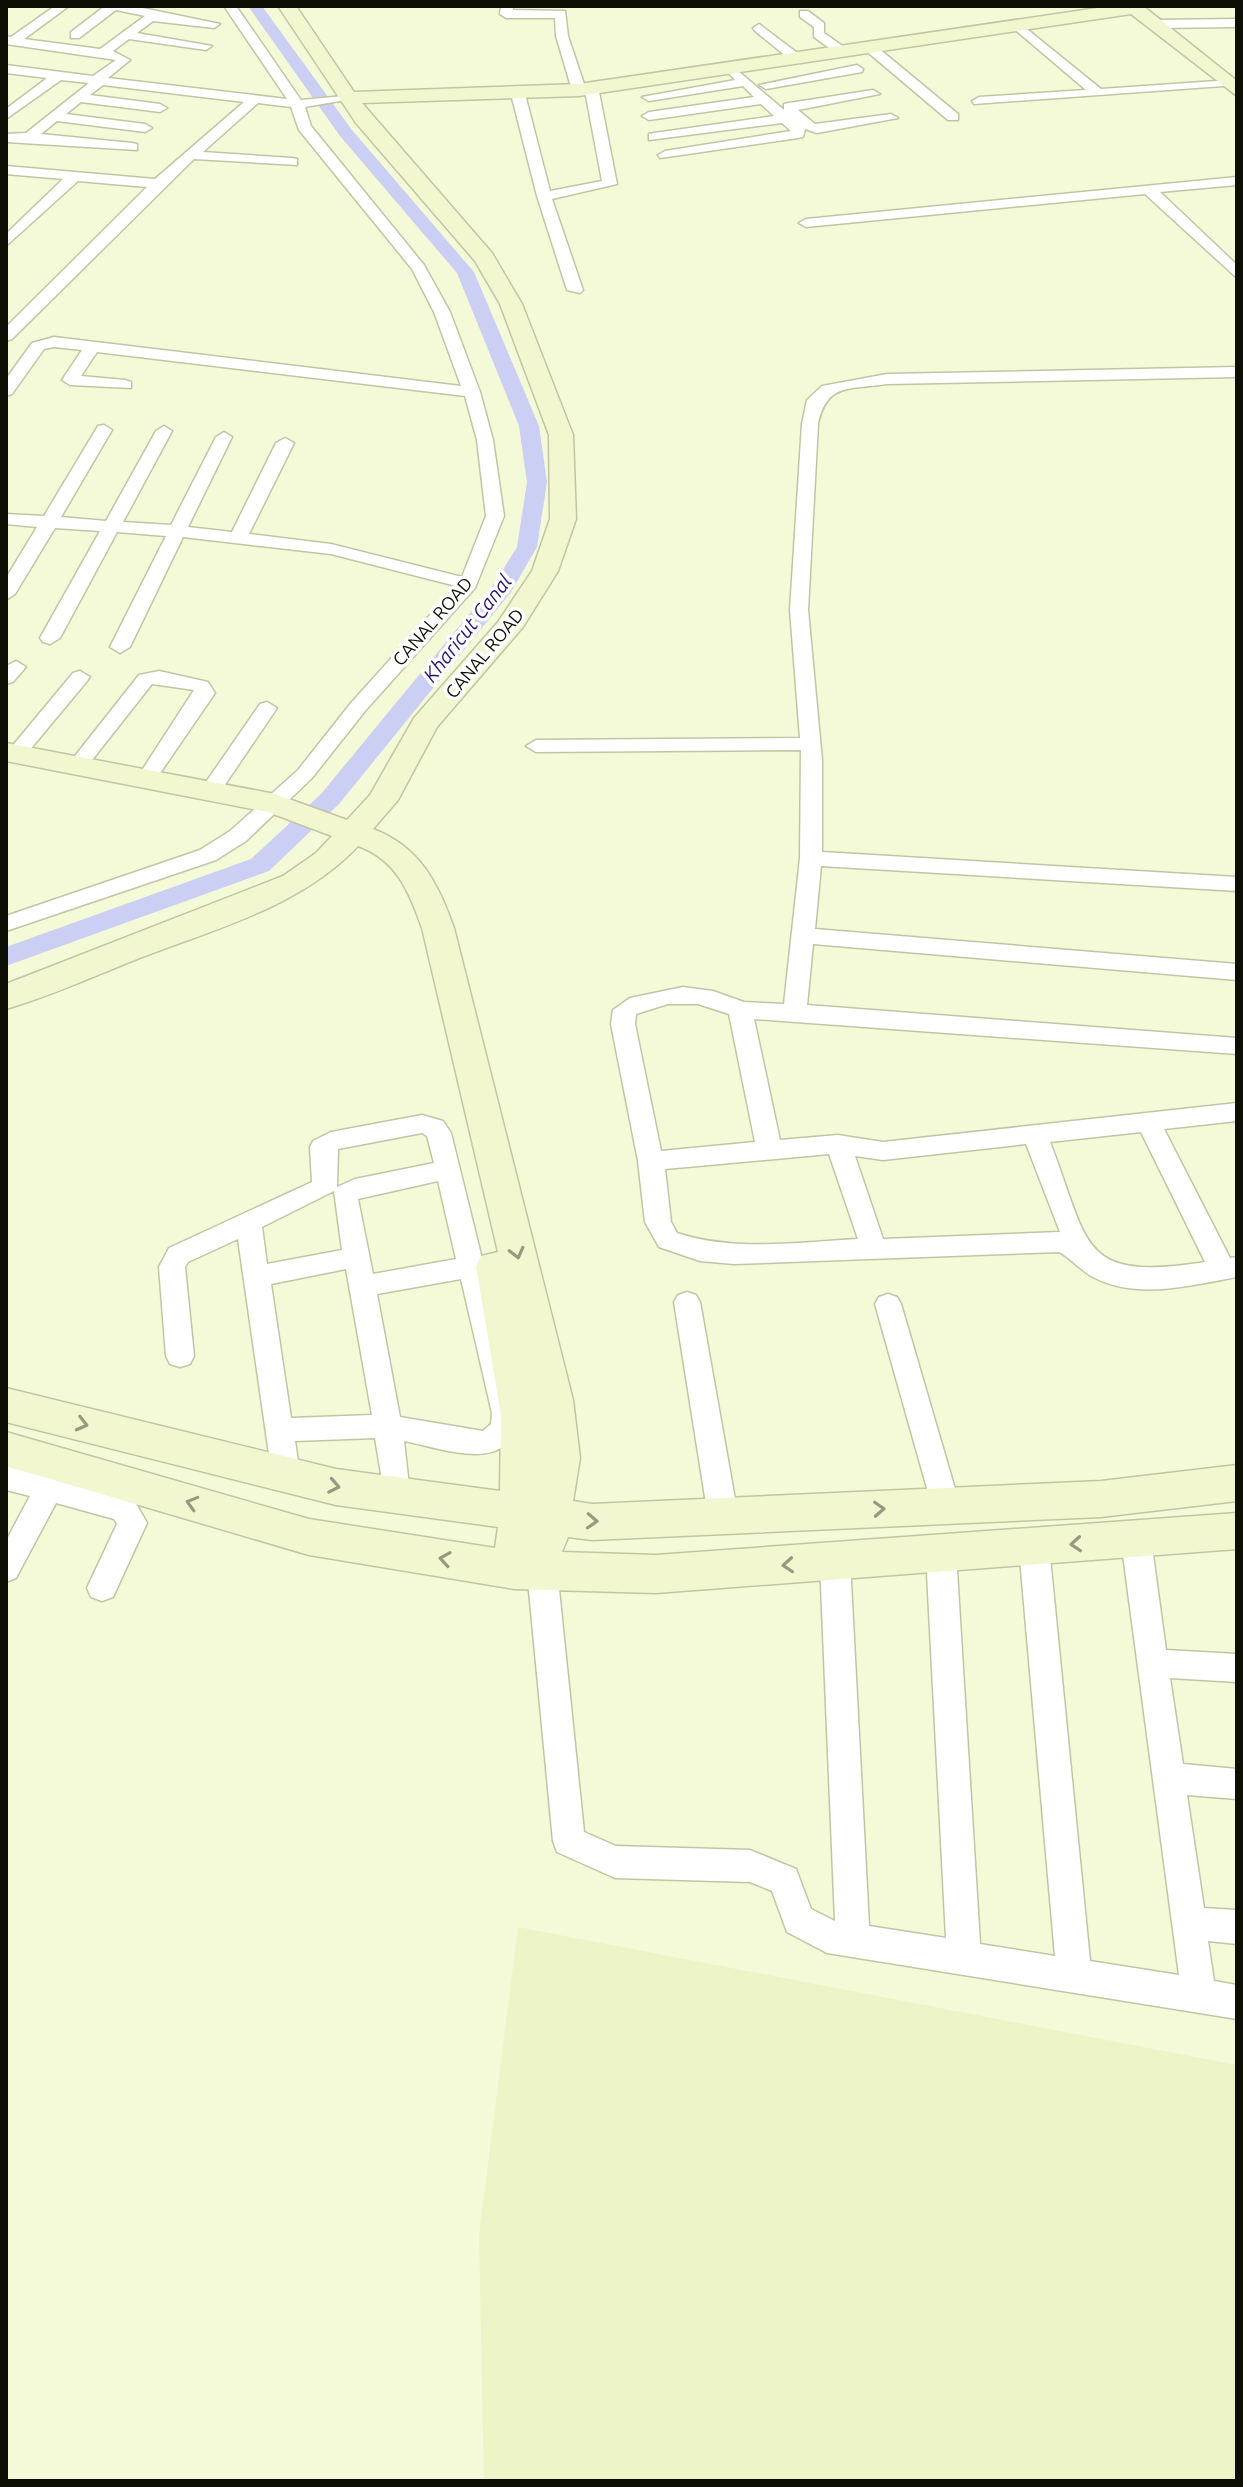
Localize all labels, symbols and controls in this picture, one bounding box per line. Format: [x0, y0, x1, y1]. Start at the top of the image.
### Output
water label: Kharicut Canal [418, 569, 516, 686]
street label: CANAL ROAD [388, 573, 476, 669]
street label: CANAL ROAD [441, 604, 527, 702]
one-way arrow [508, 1246, 525, 1260]
one-way arrow [74, 1415, 88, 1432]
one-way arrow [327, 1477, 340, 1494]
one-way arrow [186, 1496, 199, 1512]
one-way arrow [873, 1500, 886, 1517]
one-way arrow [586, 1512, 599, 1529]
one-way arrow [1069, 1535, 1082, 1552]
one-way arrow [439, 1551, 452, 1568]
one-way arrow [781, 1556, 794, 1573]

